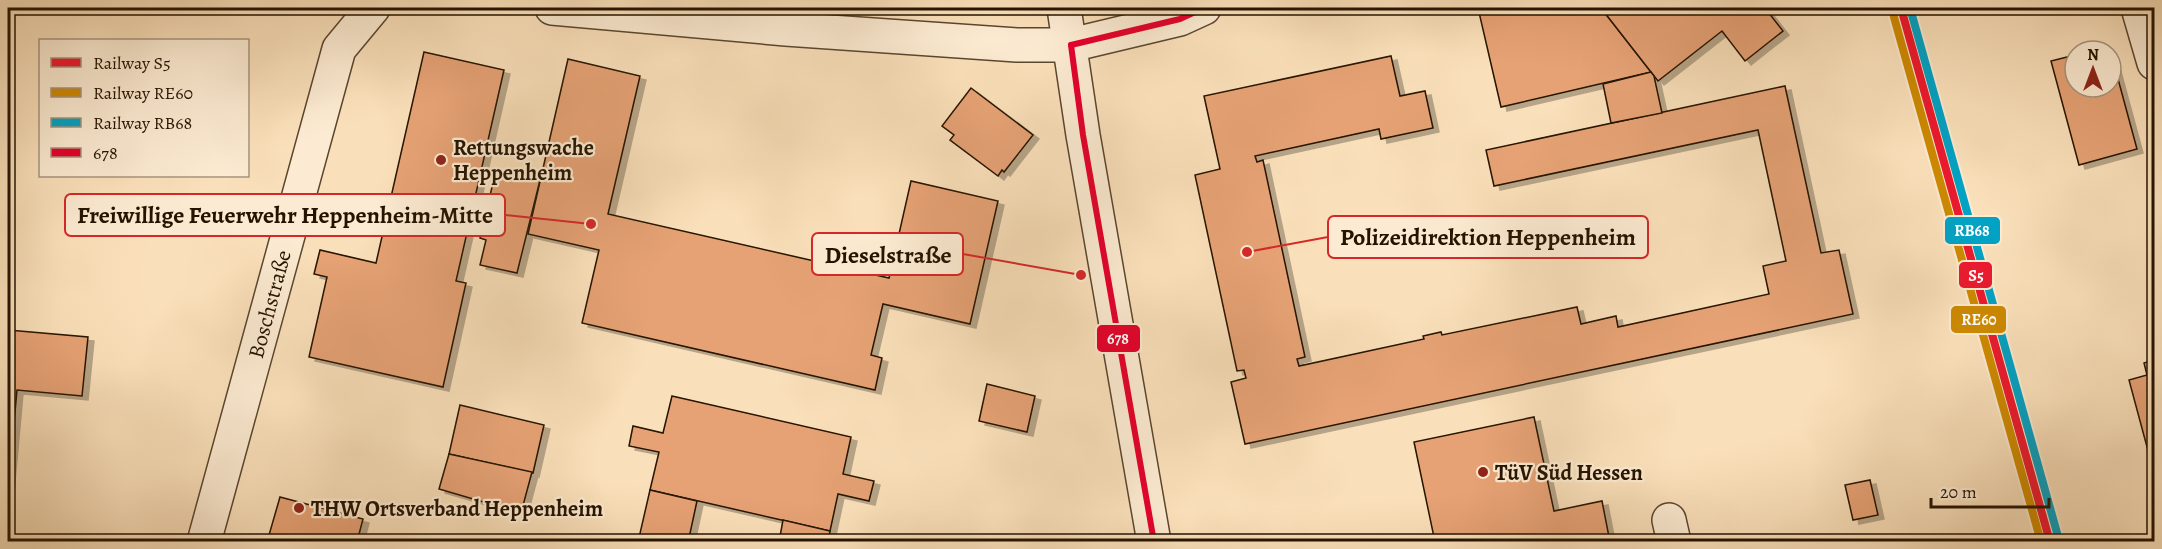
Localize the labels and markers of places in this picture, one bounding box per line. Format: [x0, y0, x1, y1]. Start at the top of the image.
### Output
place label: Rettungswache Heppenheim [453, 133, 594, 188]
marker: Rettungswache Heppenheim [434, 153, 448, 167]
callout: Freiwillige Feuerwehr Heppenheim-Mitte [65, 194, 505, 236]
callout: Polizeidirektion Heppenheim [1328, 216, 1648, 258]
callout: Dieselstraße [812, 233, 963, 275]
place label: TüV Süd Hessen [1495, 458, 1643, 488]
marker: TüV Süd Hessen [1476, 465, 1490, 479]
place label: THW Ortsverband Heppenheim [311, 494, 603, 524]
marker: THW Ortsverband Heppenheim [292, 501, 306, 515]

